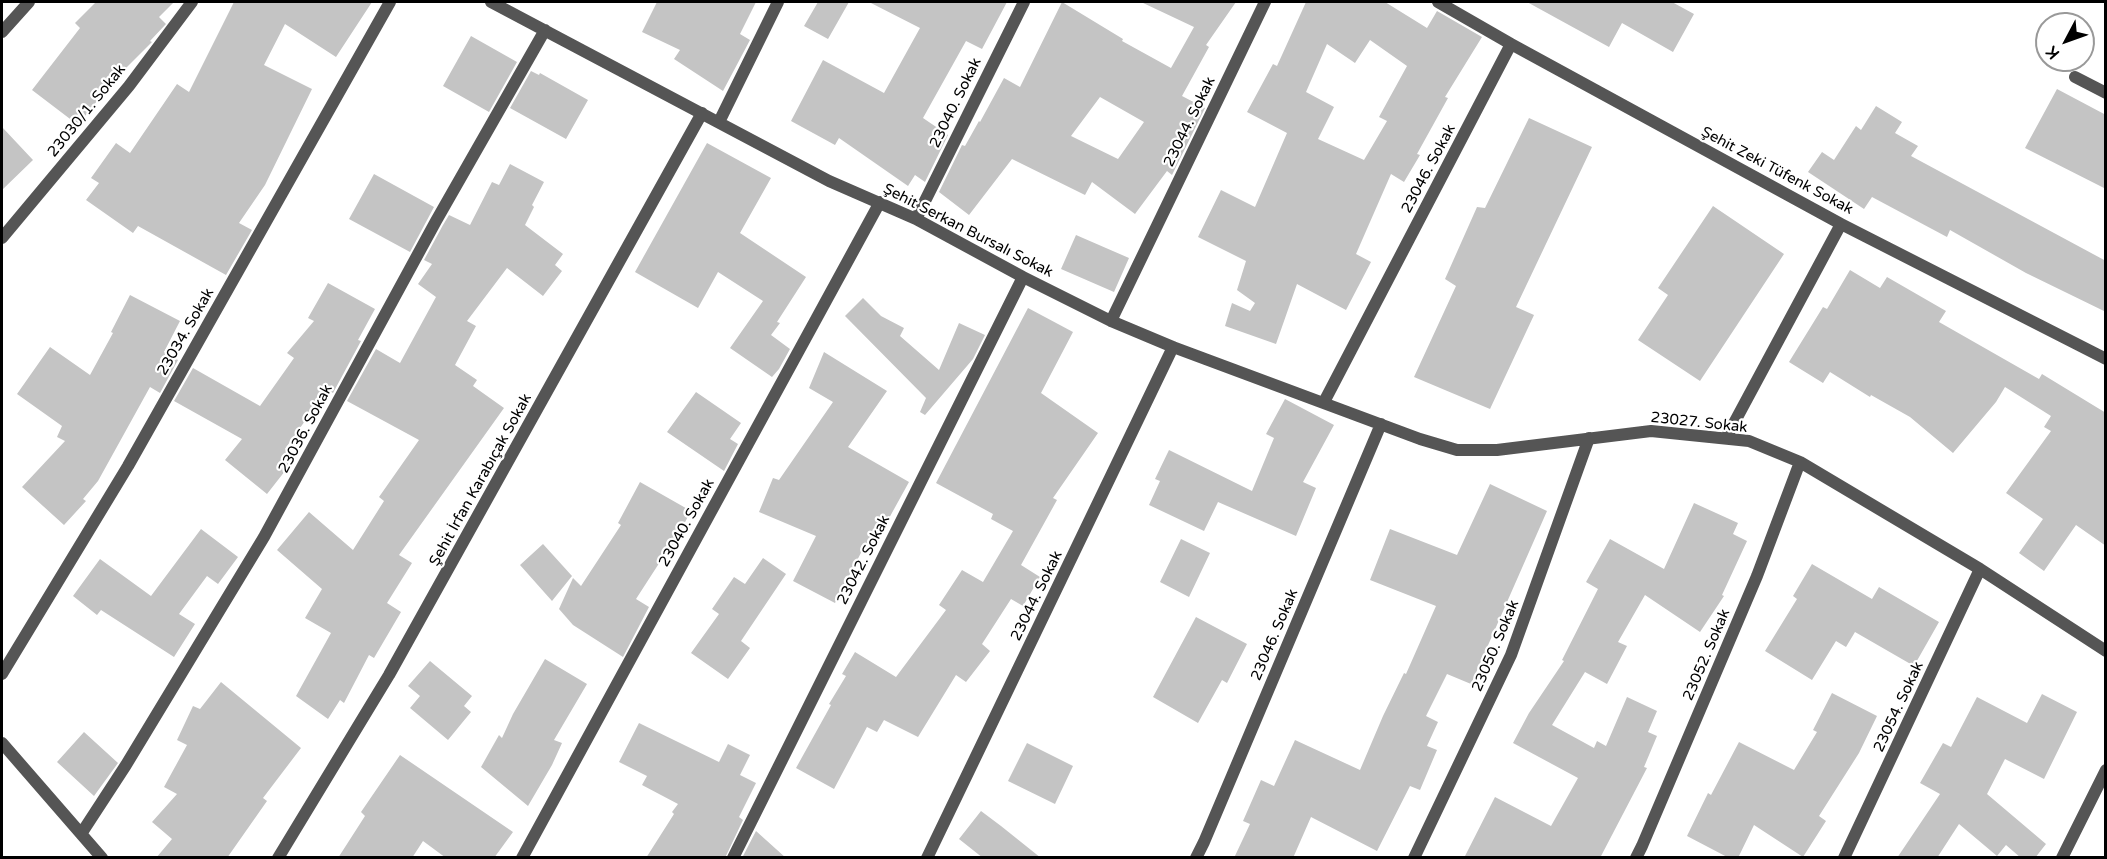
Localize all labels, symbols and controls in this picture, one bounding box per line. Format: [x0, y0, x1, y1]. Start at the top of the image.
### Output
north arrow [2035, 12, 2095, 72]
text: K [2042, 42, 2064, 63]
street label: 23040. Sokak [926, 55, 986, 151]
street label: 23030/1. Sokak [44, 61, 130, 161]
street label: 23044. Sokak [1160, 74, 1220, 170]
street label: 23046. Sokak [1398, 122, 1460, 216]
street label: Şehit Zeki Tüfenk Sokak [1698, 123, 1856, 219]
street label: Şehit Serkan Bursalı Sokak [880, 180, 1056, 282]
street label: 23034. Sokak [154, 285, 218, 379]
street label: 23036. Sokak [275, 382, 337, 476]
street label: Şehit İrfan Karabıçak Sokak [426, 391, 536, 569]
street label: 23027. Sokak [1650, 409, 1748, 437]
street label: 23040. Sokak [655, 476, 719, 570]
street label: 23042. Sokak [834, 512, 894, 608]
street label: 23044. Sokak [1007, 548, 1067, 644]
street label: 23046. Sokak [1248, 586, 1302, 684]
street label: 23050. Sokak [1469, 597, 1523, 695]
street label: 23052. Sokak [1680, 606, 1734, 704]
street label: 23054. Sokak [1870, 659, 1928, 755]

